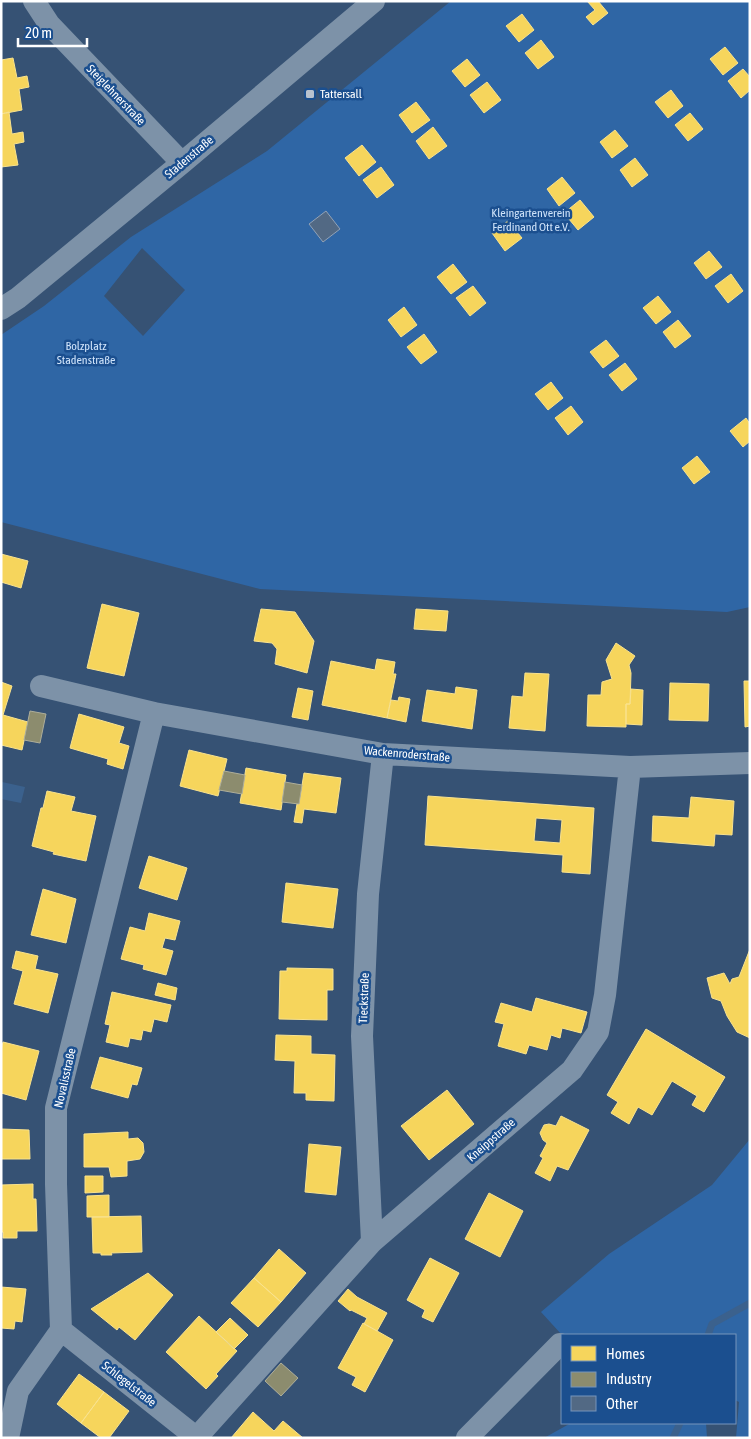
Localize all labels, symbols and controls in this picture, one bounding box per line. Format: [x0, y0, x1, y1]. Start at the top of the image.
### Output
scale bar [18, 15, 86, 47]
text: 20 m [25, 24, 52, 41]
street label: Steiglehnerstraße [84, 62, 148, 128]
place label: Tattersall [320, 87, 363, 101]
marker: Tattersall [304, 88, 316, 100]
street label: Stadenstraße [162, 133, 216, 181]
park label: Kleingartenverein Ferdinand Ott e.V. [491, 206, 571, 234]
park label: Bolzplatz Stadenstraße [57, 339, 115, 367]
street label: Wackenroderstraße [363, 743, 451, 765]
street label: Tieckstraße [356, 972, 372, 1024]
street label: Novalisstraße [51, 1047, 79, 1109]
street label: Kneippstraße [464, 1115, 518, 1165]
legend [561, 1334, 736, 1424]
text: Homes [606, 1345, 645, 1362]
street label: Schlegelstraße [99, 1358, 159, 1410]
text: Industry [606, 1370, 652, 1387]
text: Other [606, 1395, 638, 1412]

